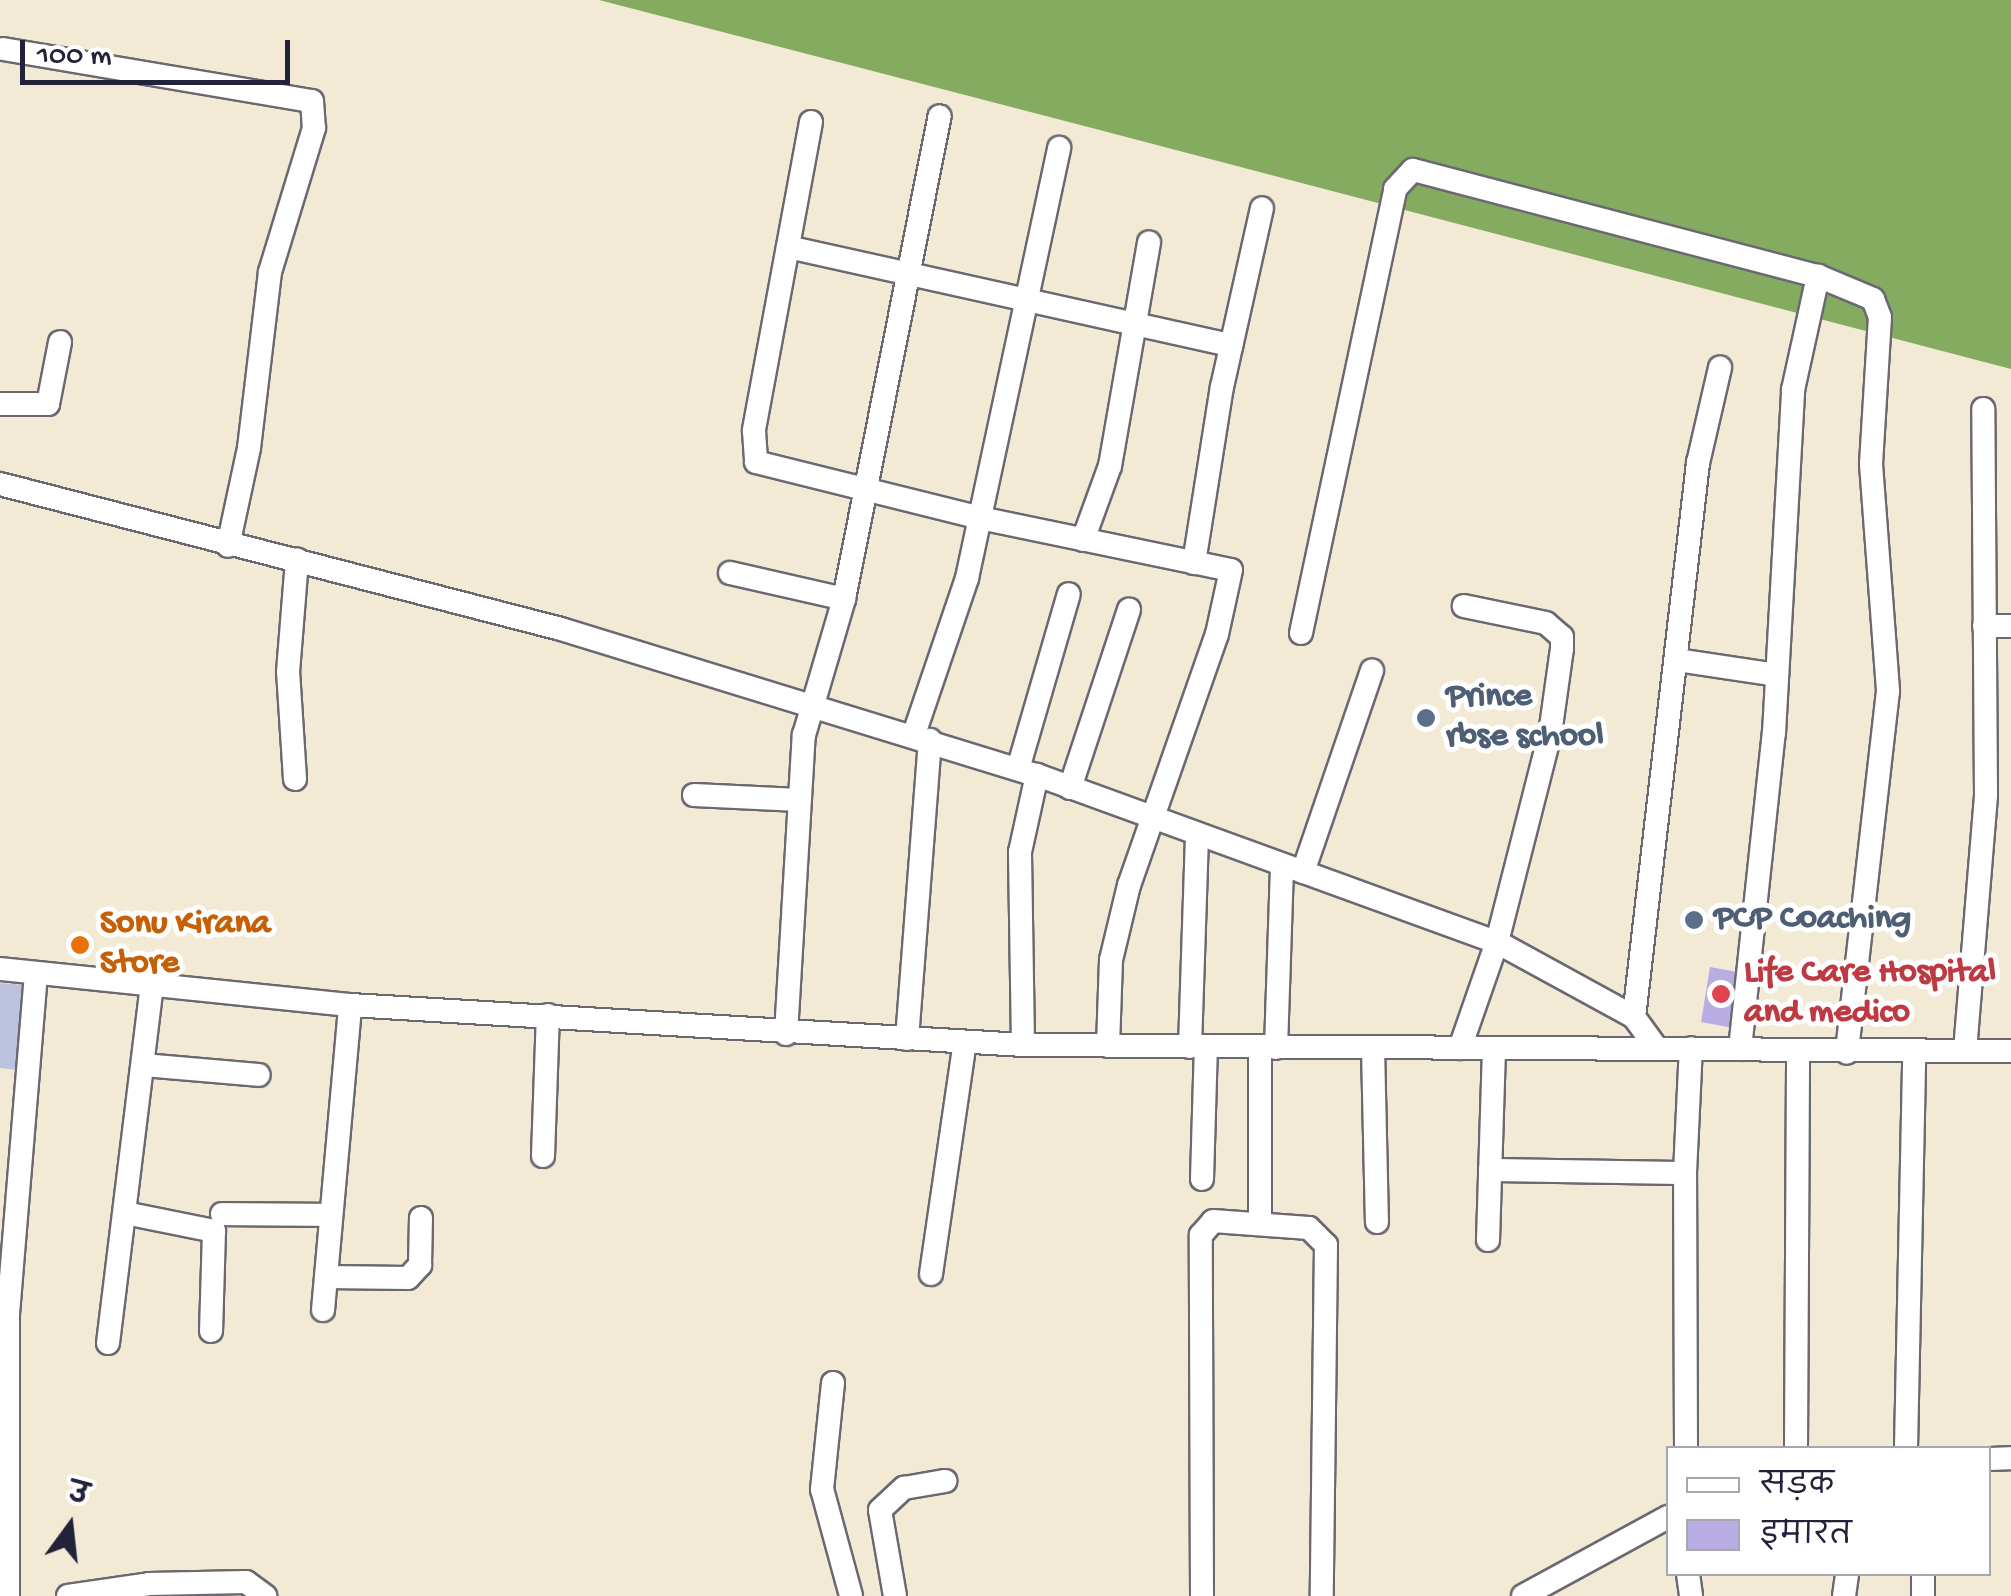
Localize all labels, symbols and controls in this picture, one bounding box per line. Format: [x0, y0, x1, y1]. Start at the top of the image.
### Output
scale bar [25, 20, 295, 82]
text: 100 m [37, 40, 112, 75]
place label: Prince rbse school [1446, 677, 1604, 759]
marker: Prince rbse school [1415, 707, 1437, 729]
place label: PCP Coaching [1714, 899, 1911, 941]
place label: Sonu Kirana Store [100, 904, 270, 986]
marker: PCP Coaching [1683, 909, 1705, 931]
marker: Sonu Kirana Store [69, 934, 91, 956]
place label: Life Care Hospital and medico [1744, 953, 1996, 1035]
marker: Life Care Hospital and medico [1708, 981, 1734, 1007]
legend [1666, 1446, 1991, 1576]
text: सड़क [1760, 1470, 1834, 1505]
north arrow [20, 1476, 120, 1576]
text: उ [65, 1478, 91, 1515]
text: इमारत [1760, 1520, 1852, 1555]

